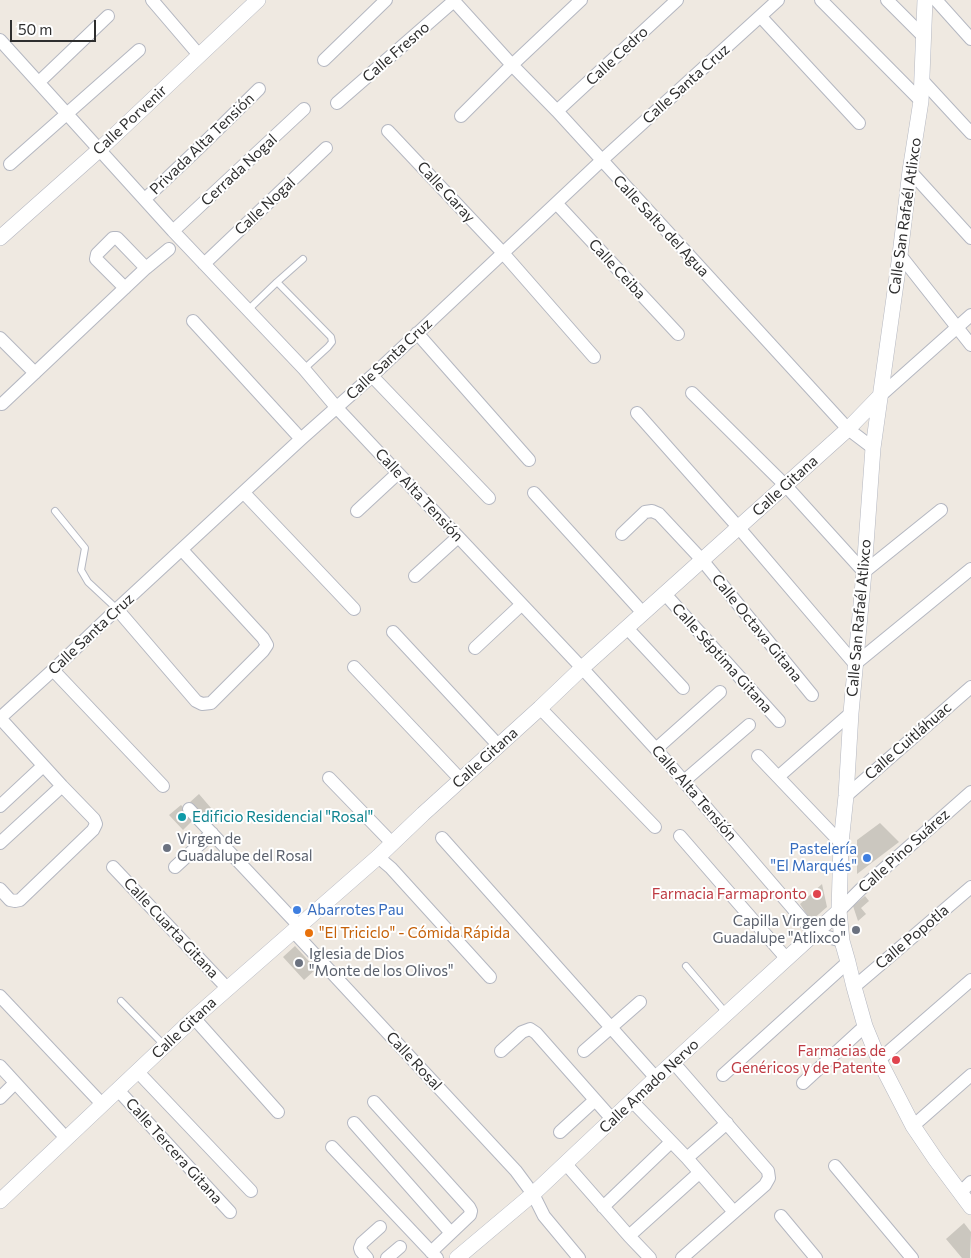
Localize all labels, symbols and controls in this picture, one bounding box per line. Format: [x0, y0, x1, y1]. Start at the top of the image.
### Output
scale bar [12, 10, 99, 42]
street label: Calle Fresno [359, 18, 433, 86]
text: 50 m [18, 20, 52, 38]
street label: Calle Cedro [582, 23, 652, 89]
street label: Calle Santa Cruz [639, 40, 733, 128]
street label: Calle Porvenir [89, 81, 171, 159]
street label: Privada Alta Tensión [146, 90, 258, 198]
street label: Cerrada Nogal [197, 130, 281, 210]
street label: Calle San Rafaél Atlixco [885, 136, 925, 296]
street label: Calle Garay [413, 158, 479, 226]
street label: Calle Salto del Agua [609, 171, 713, 281]
street label: Calle Nogal [231, 173, 299, 239]
street label: Calle Ceiba [585, 235, 649, 303]
street label: Calle Santa Cruz [342, 315, 436, 403]
street label: Calle Alta Tensión [371, 445, 467, 545]
street label: Calle Gitana [749, 452, 821, 520]
street label: Calle San Rafaél Atlixco [843, 538, 875, 698]
street label: Calle Octava Gitana [708, 570, 806, 686]
street label: Calle Santa Cruz [44, 590, 138, 678]
street label: Calle Séptima Gitana [668, 600, 776, 716]
street label: Calle Cuitláhuac [861, 698, 955, 784]
street label: Calle Gitana [449, 724, 521, 792]
street label: Calle Alta Tensión [648, 742, 740, 844]
street label: Calle Pino Suárez [855, 805, 953, 897]
place label: Edificio Residencial "Rosal" [192, 808, 373, 826]
marker: Edificio Residencial "Rosal" [176, 811, 188, 823]
place label: Virgen de Guadalupe del Rosal [177, 830, 313, 865]
place label: Pastelería "El Marqués" [771, 840, 857, 875]
marker: Virgen de Guadalupe del Rosal [161, 842, 173, 854]
marker: Pastelería "El Marqués" [861, 852, 873, 864]
street label: Calle Cuarta Gitana [120, 874, 222, 982]
place label: Farmacia Farmapronto [652, 885, 807, 903]
marker: Farmacia Farmapronto [811, 888, 823, 900]
place label: Abarrotes Pau [307, 901, 404, 919]
street label: Calle Popotla [872, 901, 952, 973]
marker: Abarrotes Pau [291, 904, 303, 916]
place label: Capilla Virgen de Guadalupe "Atlixco" [713, 912, 846, 947]
place label: "El Triciclo" - Cómida Rápida [319, 924, 510, 942]
marker: Capilla Virgen de Guadalupe "Atlixco" [850, 924, 862, 936]
marker: "El Triciclo" - Cómida Rápida [303, 927, 315, 939]
place label: Iglesia de Dios "Monte de los Olivos" [309, 945, 454, 980]
marker: Iglesia de Dios "Monte de los Olivos" [293, 957, 305, 969]
street label: Calle Gitana [148, 994, 220, 1062]
street label: Calle Rosal [382, 1028, 446, 1094]
street label: Calle Amado Nervo [595, 1035, 703, 1137]
place label: Farmacias de Genéricos y de Patente [731, 1042, 886, 1077]
marker: Farmacias de Genéricos y de Patente [890, 1054, 902, 1066]
street label: Calle Tercera Gitana [122, 1095, 226, 1207]

